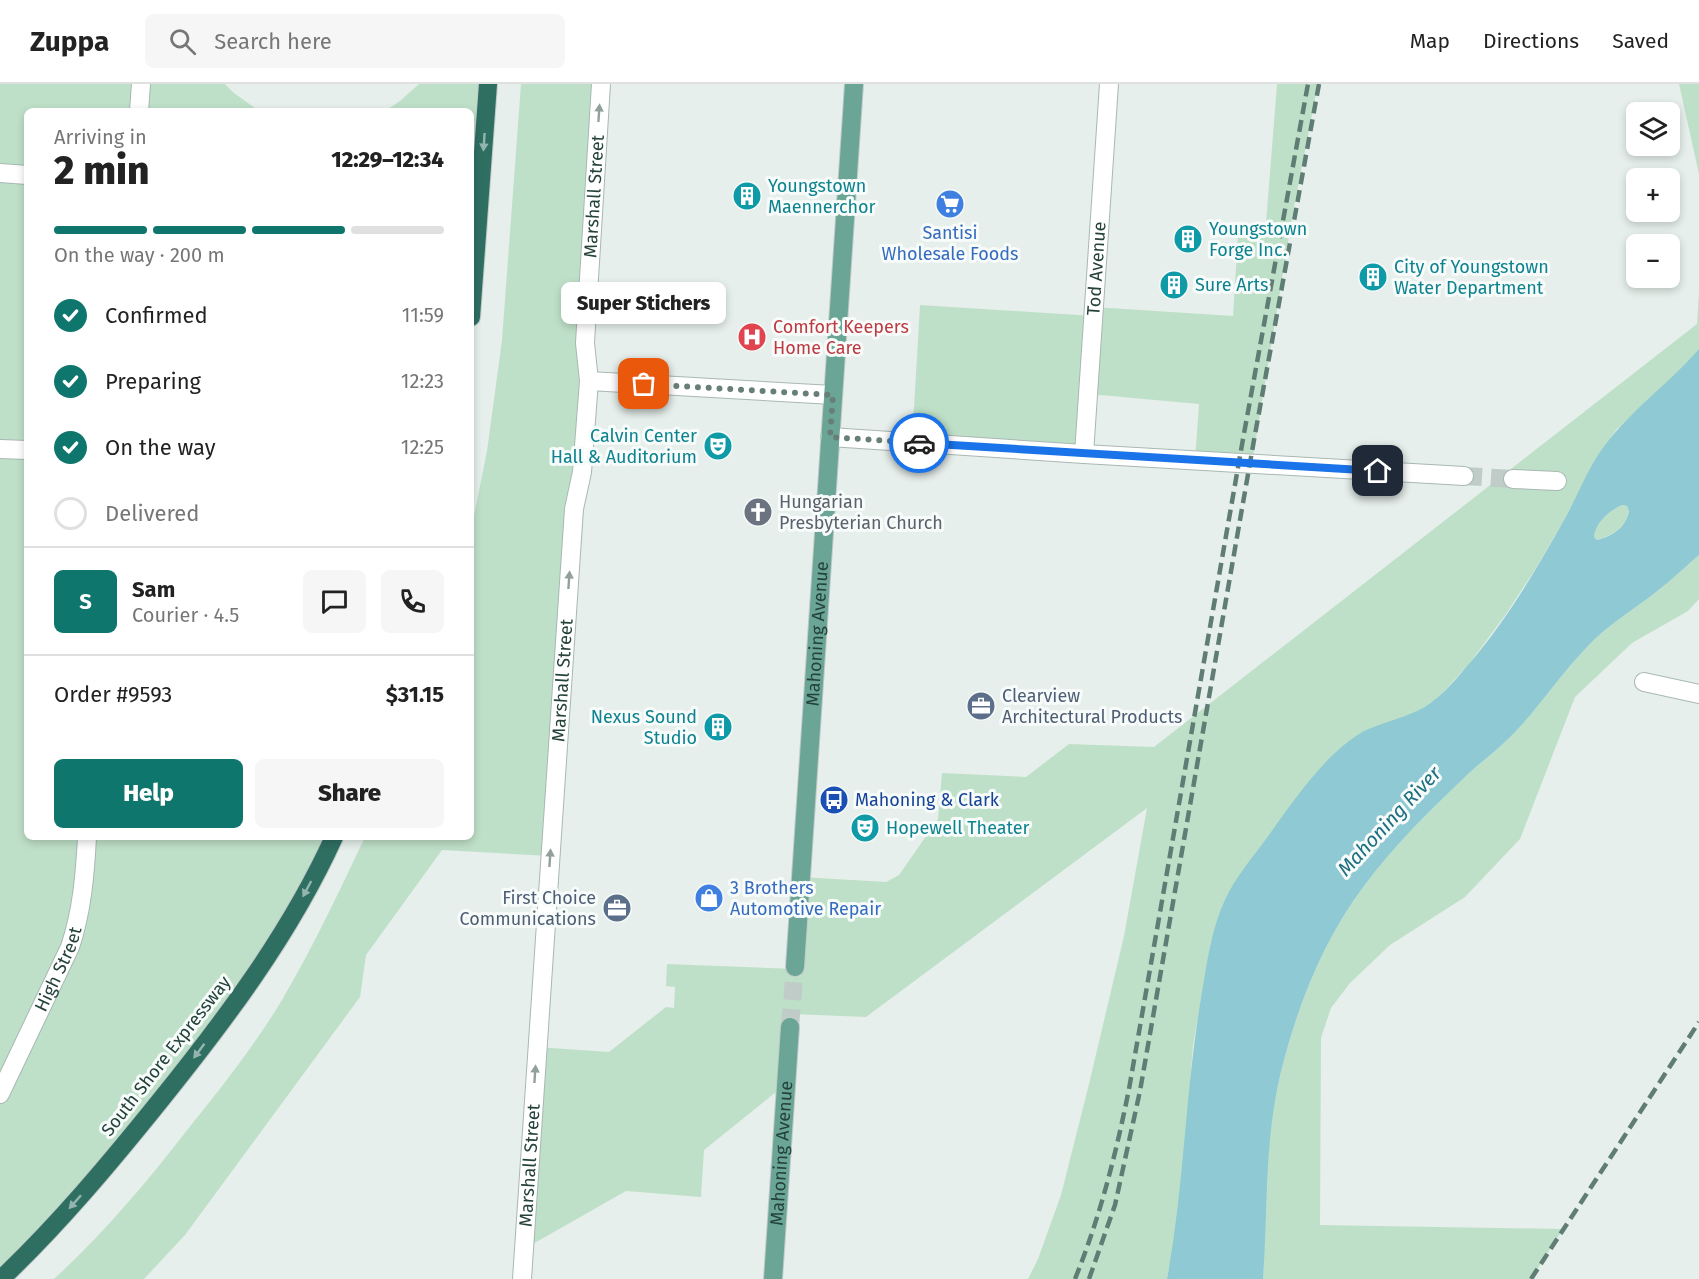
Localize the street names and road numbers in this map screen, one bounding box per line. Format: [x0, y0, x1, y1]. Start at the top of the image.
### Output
street label: Marshall Street [579, 134, 609, 259]
street label: Tod Avenue [1082, 221, 1111, 316]
street label: Mahoning Avenue [801, 561, 833, 707]
street label: Marshall Street [547, 618, 578, 743]
street label: High Street [30, 924, 87, 1015]
street label: South Shore Expressway [97, 971, 235, 1141]
street label: Mahoning Avenue [766, 1080, 797, 1226]
street label: Marshall Street [515, 1103, 545, 1228]

